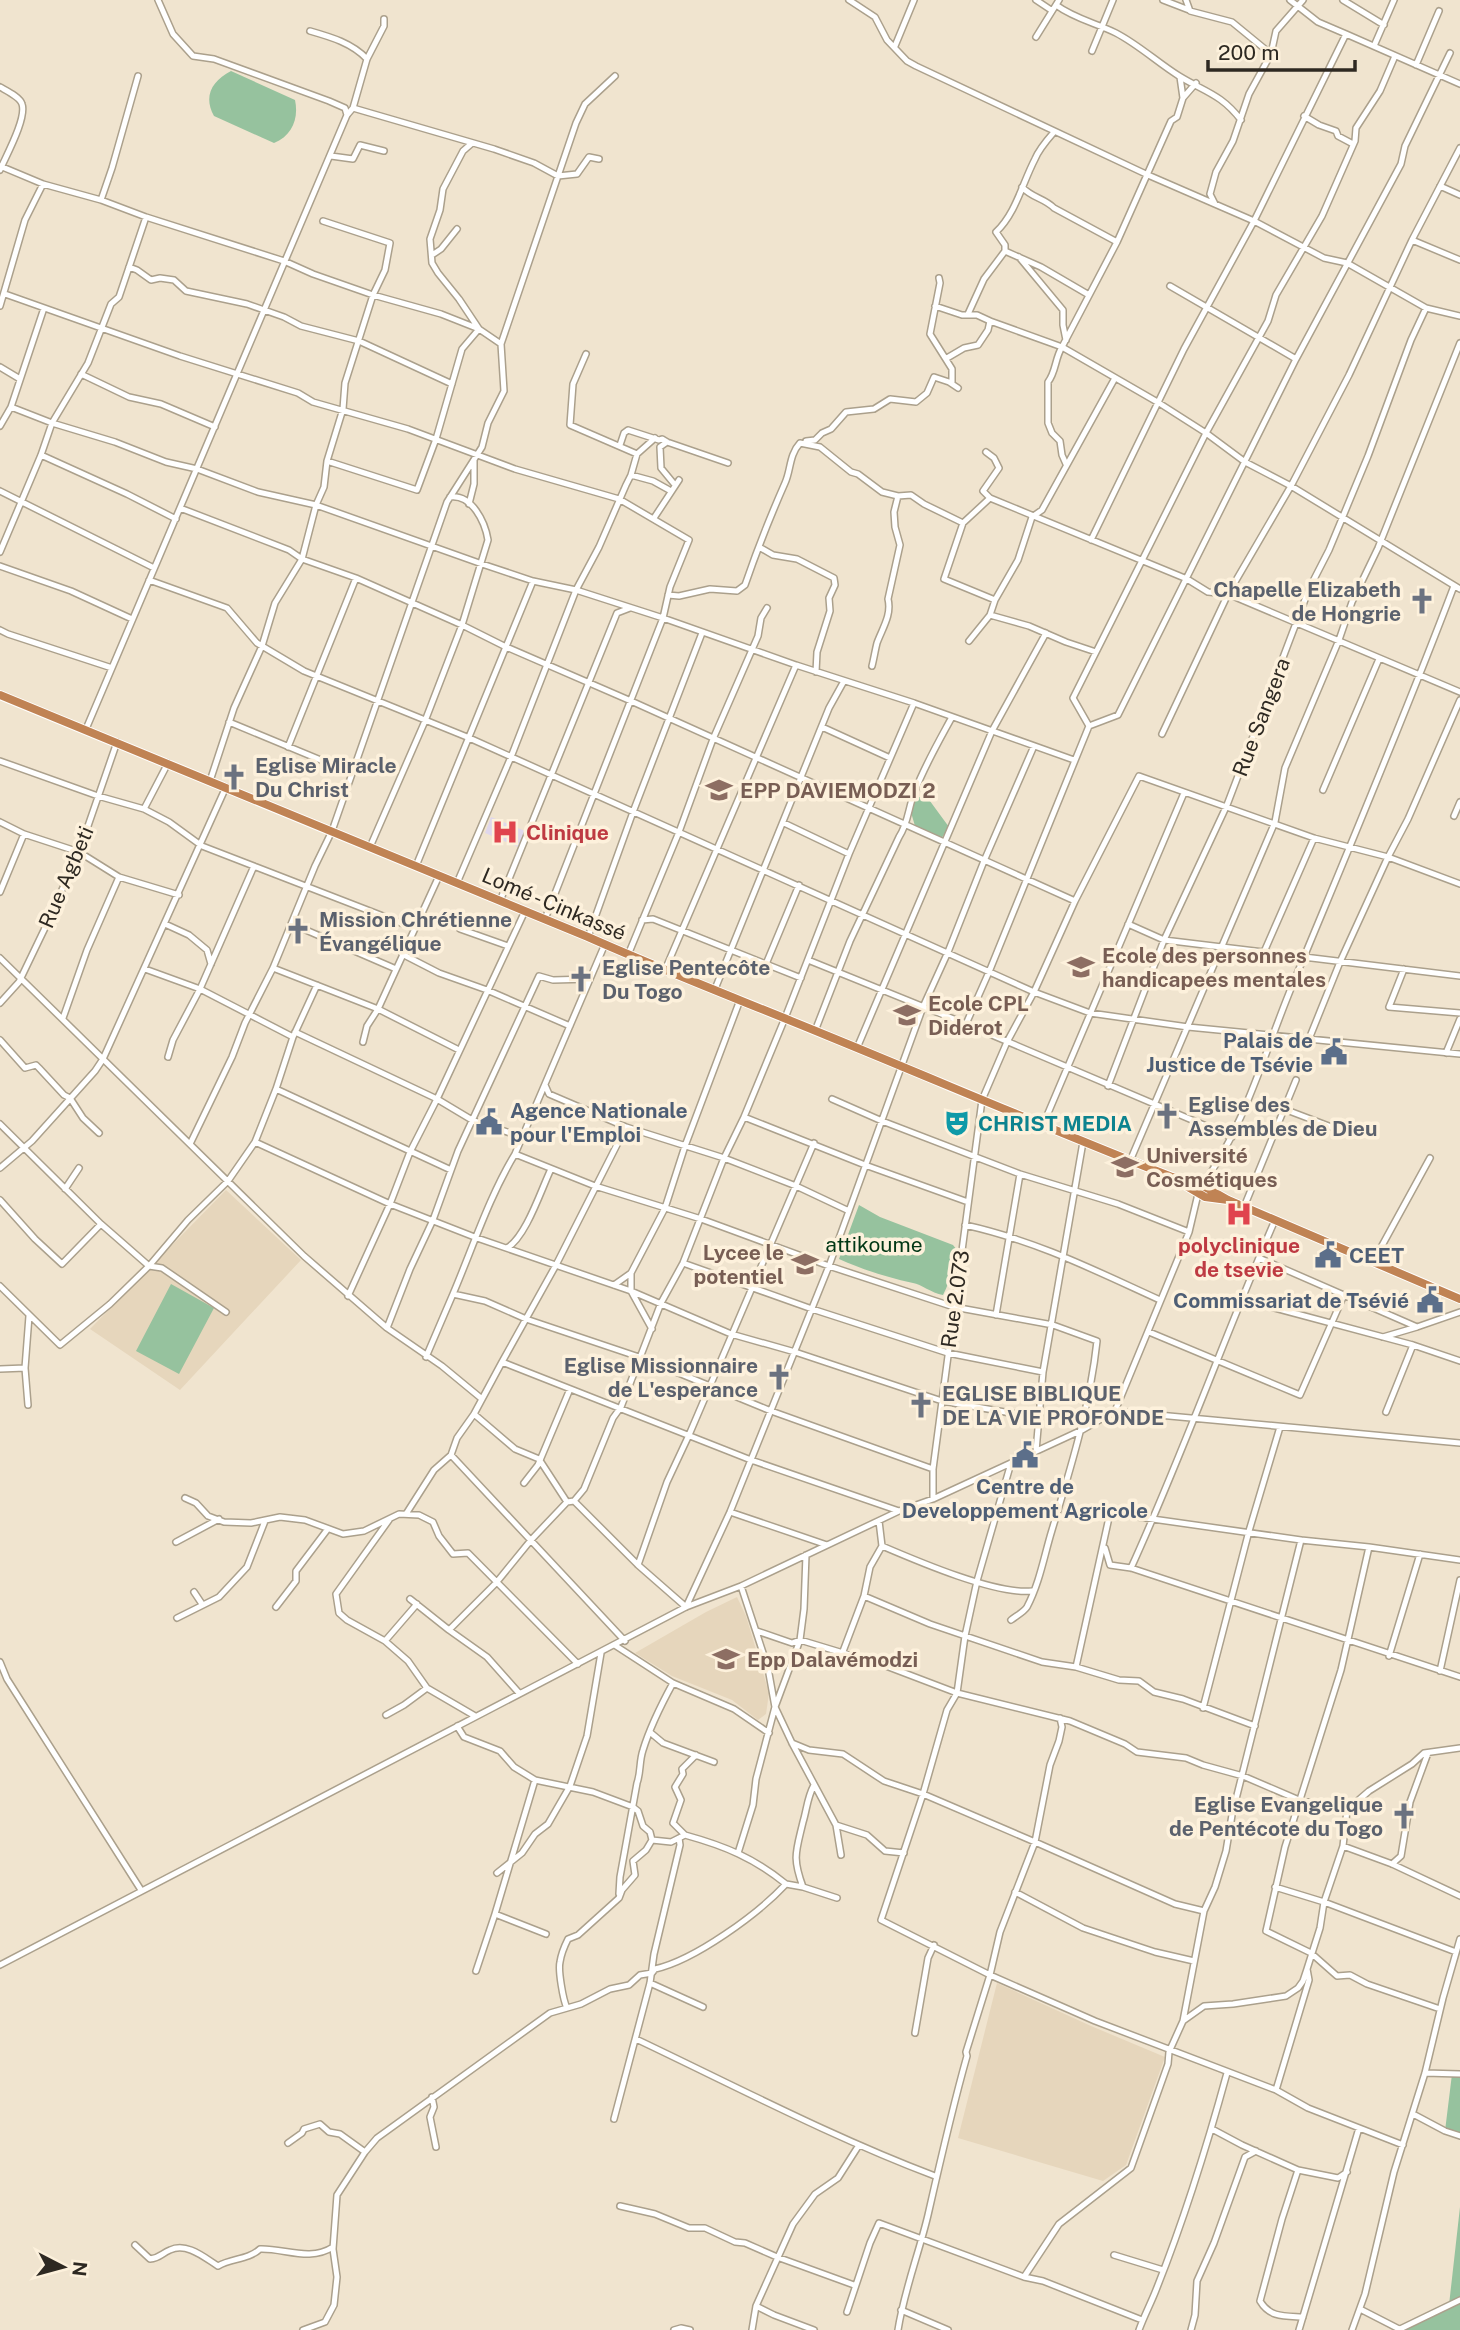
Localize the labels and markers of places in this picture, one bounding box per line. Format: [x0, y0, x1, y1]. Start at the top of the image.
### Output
place label: Chapelle Elizabeth de Hongrie [1213, 577, 1401, 626]
church icon: Chapelle Elizabeth de Hongrie [1407, 586, 1437, 616]
place label: Eglise Miracle Du Christ [255, 753, 397, 802]
church icon: Eglise Miracle Du Christ [219, 762, 249, 792]
school or university icon: EPP DAVIEMODZI 2 [704, 775, 734, 805]
place label: EPP DAVIEMODZI 2 [740, 778, 936, 803]
hospital icon: Clinique [490, 817, 520, 847]
place label: Clinique [526, 820, 609, 845]
place label: Mission Chrétienne Évangélique [319, 907, 512, 956]
church icon: Mission Chrétienne Évangélique [283, 916, 313, 946]
place label: Ecole des personnes handicapees mentales [1102, 943, 1326, 992]
school or university icon: Ecole des personnes handicapees mentales [1066, 952, 1096, 982]
place label: Eglise Pentecôte Du Togo [602, 955, 770, 1004]
church icon: Eglise Pentecôte Du Togo [566, 964, 596, 994]
place label: Ecole CPL Diderot [928, 991, 1029, 1040]
school or university icon: Ecole CPL Diderot [892, 1000, 922, 1030]
place label: Palais de Justice de Tsévie [1146, 1028, 1313, 1077]
public building icon: Palais de Justice de Tsévie [1319, 1037, 1349, 1067]
place label: Eglise des Assembles de Dieu [1188, 1092, 1377, 1141]
place label: Agence Nationale pour l'Emploi [510, 1098, 688, 1147]
church icon: Eglise des Assembles de Dieu [1152, 1101, 1182, 1131]
public building icon: Agence Nationale pour l'Emploi [474, 1107, 504, 1137]
theatre icon: CHRIST MEDIA [942, 1108, 972, 1138]
place label: CHRIST MEDIA [978, 1111, 1132, 1136]
place label: Université Cosmétiques [1146, 1143, 1278, 1192]
school or university icon: Université Cosmétiques [1110, 1152, 1140, 1182]
hospital icon: polyclinique de tsevie [1224, 1199, 1254, 1229]
place label: polyclinique de tsevie [1178, 1233, 1300, 1282]
place label: Lycee le potentiel [694, 1240, 784, 1289]
public building icon: CEET [1313, 1240, 1343, 1270]
place label: CEET [1349, 1243, 1404, 1268]
school or university icon: Lycee le potentiel [790, 1249, 820, 1279]
public building icon: Commissariat de Tsévié [1415, 1285, 1445, 1315]
place label: Commissariat de Tsévié [1173, 1288, 1409, 1313]
place label: Eglise Missionnaire de L'esperance [564, 1353, 758, 1402]
church icon: Eglise Missionnaire de L'esperance [764, 1362, 794, 1392]
place label: EGLISE BIBLIQUE DE LA VIE PROFONDE [942, 1381, 1164, 1430]
church icon: EGLISE BIBLIQUE DE LA VIE PROFONDE [906, 1390, 936, 1420]
public building icon: Centre de Developpement Agricole [1010, 1440, 1040, 1470]
place label: Centre de Developpement Agricole [902, 1474, 1148, 1523]
school or university icon: Epp Dalavémodzi [711, 1644, 741, 1674]
place label: Epp Dalavémodzi [747, 1647, 918, 1672]
place label: Eglise Evangelique de Pentécote du Togo [1169, 1792, 1383, 1841]
church icon: Eglise Evangelique de Pentécote du Togo [1389, 1801, 1419, 1831]

